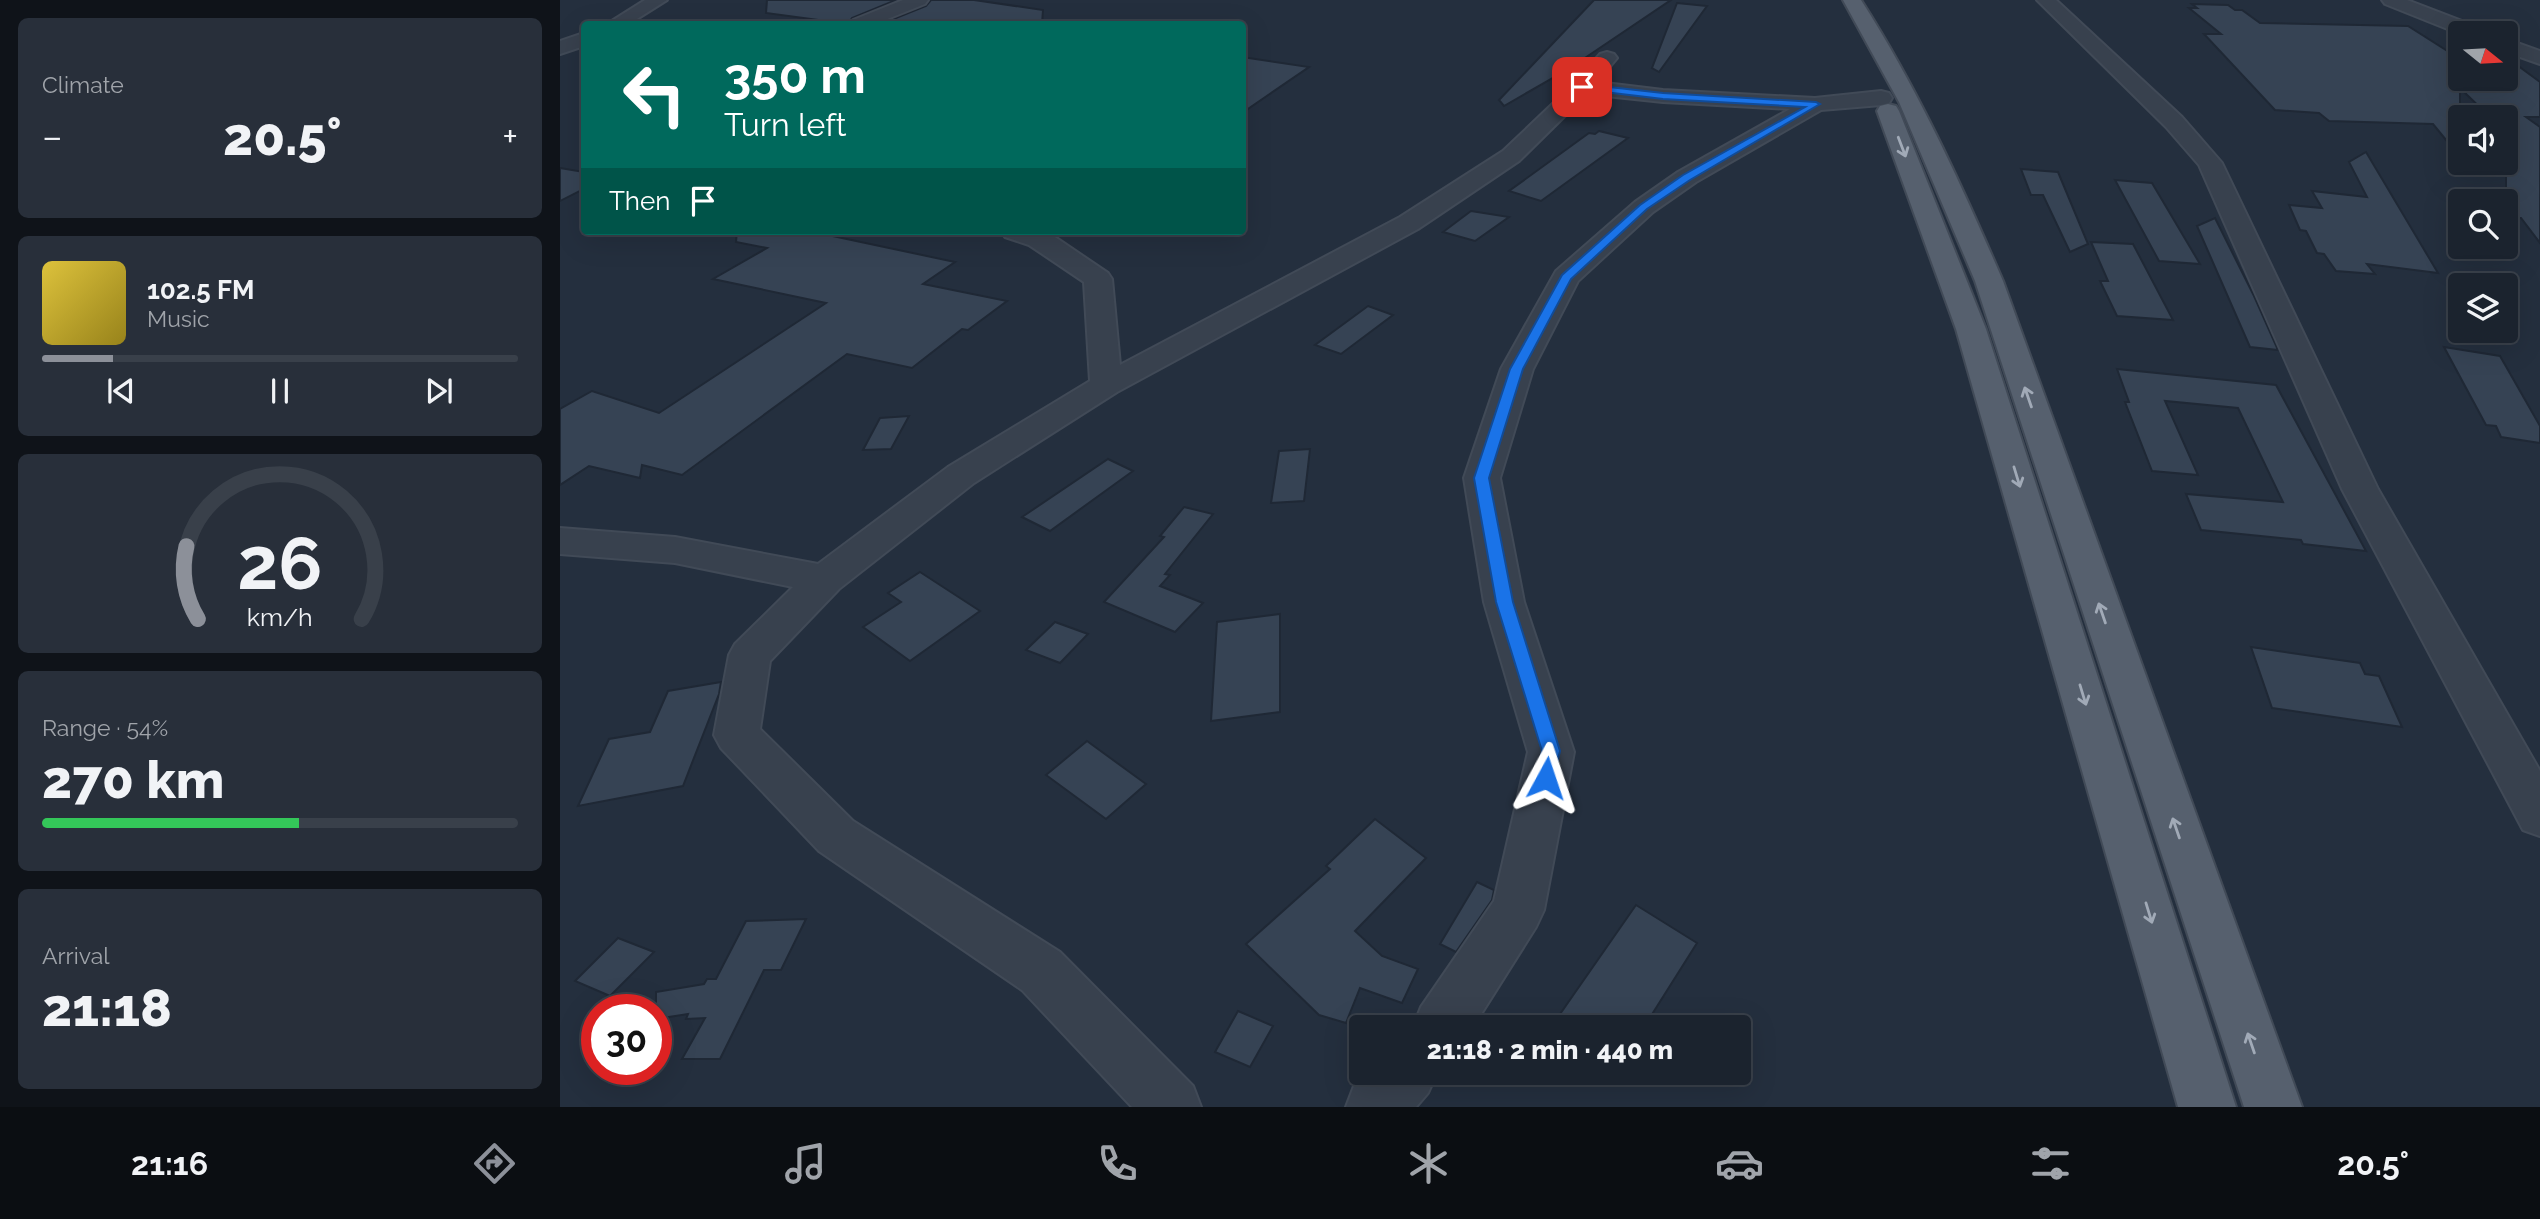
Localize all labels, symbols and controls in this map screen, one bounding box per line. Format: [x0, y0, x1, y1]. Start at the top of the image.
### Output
north arrow [2448, 21, 2518, 91]
map controls [2448, 21, 2518, 343]
text: 350 m [724, 47, 866, 104]
icon: left [609, 49, 700, 140]
pin [1552, 57, 1612, 117]
icon: arrive [1563, 68, 1601, 106]
text: Climate [42, 71, 124, 98]
button: sound [2448, 105, 2518, 175]
text: 20.5° [223, 106, 342, 167]
text: Turn left [724, 106, 846, 143]
text: − [42, 114, 62, 159]
text: + [502, 114, 518, 159]
one-way arrow [1897, 135, 1910, 157]
icon: arrive [684, 182, 722, 220]
text: Then [609, 186, 670, 216]
button: search [2448, 189, 2518, 259]
button: layers [2448, 273, 2518, 343]
text: 102.5 FM [147, 275, 254, 305]
text: Music [147, 305, 210, 332]
icon: previous [102, 372, 140, 410]
icon: pause [261, 372, 299, 410]
icon: next [420, 372, 458, 410]
one-way arrow [2021, 387, 2033, 409]
one-way arrow [2011, 466, 2024, 488]
text: 26 [237, 522, 323, 607]
text: km/h [247, 602, 313, 632]
one-way arrow [2094, 602, 2107, 624]
one-way arrow [2077, 684, 2090, 706]
text: Range · 54% [42, 714, 168, 741]
position arrow [1509, 741, 1583, 815]
text: 270 km [42, 749, 224, 810]
one-way arrow [2169, 817, 2181, 839]
one-way arrow [2143, 901, 2156, 923]
text: Arrival [42, 942, 109, 969]
text: 21:18 [42, 977, 172, 1038]
speed limit sign: 30 [581, 994, 672, 1085]
one-way arrow [2244, 1032, 2256, 1054]
text: 21:18 · 2 min · 440 m [1427, 1035, 1673, 1065]
icon: directions [470, 1139, 519, 1188]
icon: music [781, 1139, 830, 1188]
icon: phone [1093, 1139, 1142, 1188]
icon: climate [1404, 1139, 1453, 1188]
icon: car [1715, 1139, 1764, 1188]
icon: filters [2026, 1139, 2075, 1188]
text: 21:16 [131, 1145, 208, 1182]
text: 20.5° [2337, 1145, 2409, 1182]

